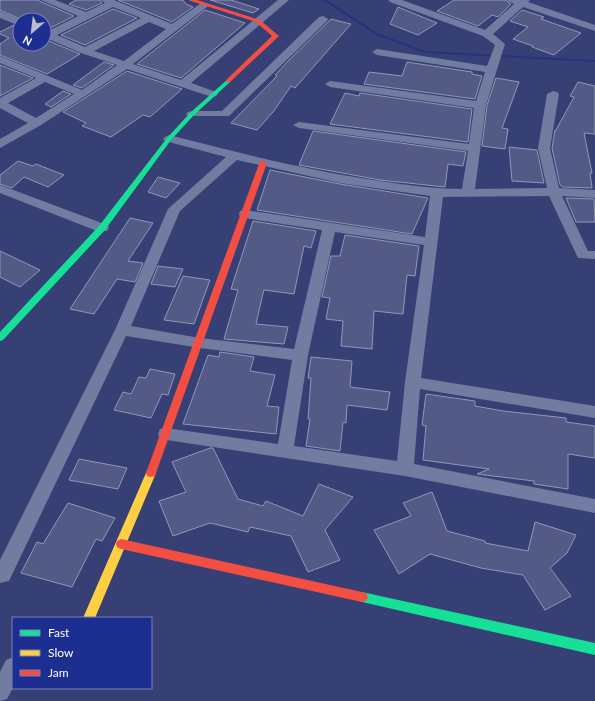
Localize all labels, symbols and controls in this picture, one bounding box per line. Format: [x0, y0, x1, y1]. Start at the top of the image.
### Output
north arrow [12, 12, 52, 52]
text: N [20, 34, 34, 49]
legend [12, 617, 152, 689]
text: Fast [48, 625, 70, 640]
text: Slow [48, 645, 74, 660]
text: Jam [48, 665, 69, 680]

